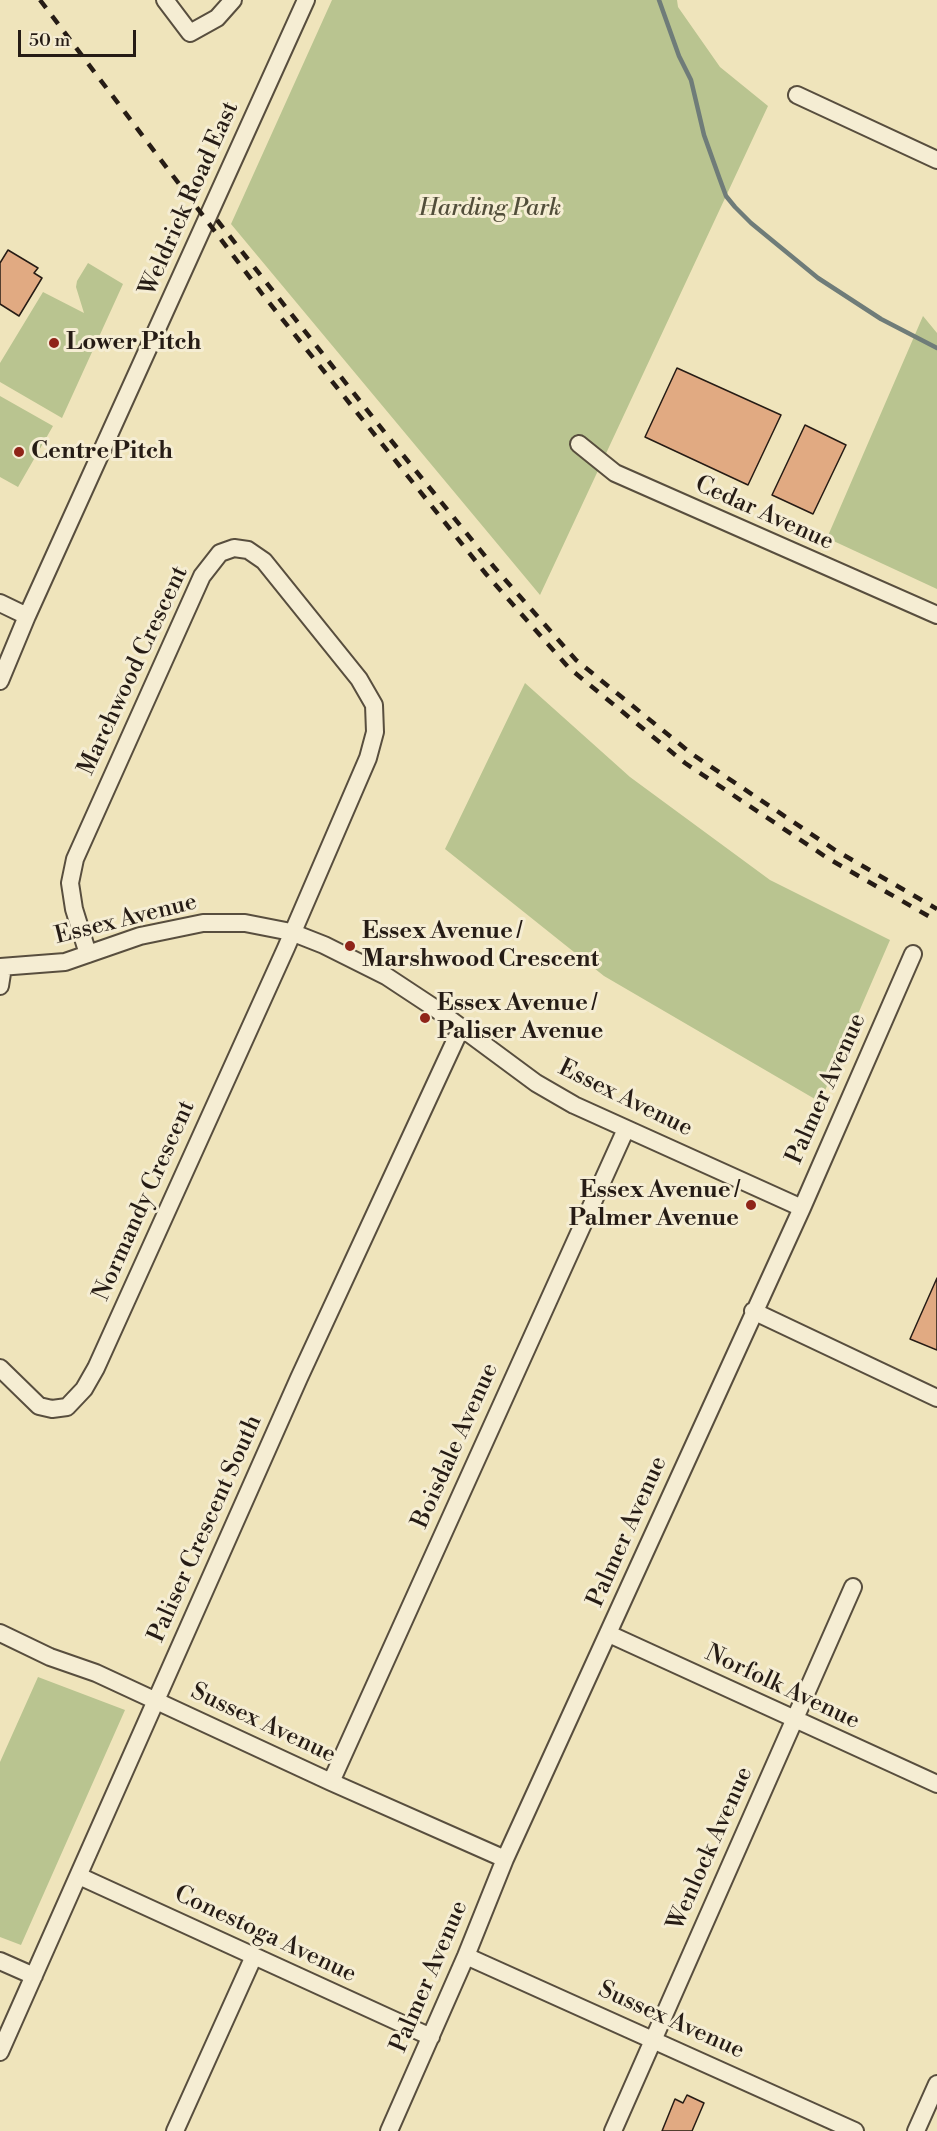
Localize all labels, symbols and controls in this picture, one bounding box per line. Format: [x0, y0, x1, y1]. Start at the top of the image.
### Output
scale bar [21, 18, 140, 56]
text: 50 m [29, 29, 70, 52]
street label: Weldrick Road East [134, 97, 246, 301]
park label: Harding Park [419, 195, 561, 223]
place label: Lower Pitch [66, 329, 201, 357]
marker: Lower Pitch [47, 336, 61, 350]
place label: Centre Pitch [31, 438, 173, 466]
marker: Centre Pitch [12, 445, 26, 459]
street label: Cedar Avenue [690, 471, 838, 557]
street label: Marchwood Crescent [73, 562, 195, 780]
street label: Essex Avenue [52, 888, 200, 952]
place label: Essex Avenue / Marshwood Crescent [362, 918, 599, 974]
marker: Essex Avenue / Marshwood Crescent [343, 939, 357, 953]
place label: Essex Avenue / Paliser Avenue [437, 990, 603, 1046]
street label: Palmer Avenue [781, 1009, 873, 1169]
marker: Essex Avenue / Paliser Avenue [418, 1011, 432, 1025]
street label: Essex Avenue [553, 1054, 697, 1144]
street label: Normandy Crescent [88, 1096, 202, 1306]
place label: Essex Avenue / Palmer Avenue [569, 1177, 739, 1233]
marker: Essex Avenue / Palmer Avenue [744, 1198, 758, 1212]
street label: Boisdale Avenue [407, 1359, 505, 1533]
street label: Paliser Crescent South [143, 1411, 269, 1647]
street label: Palmer Avenue [582, 1452, 674, 1612]
street label: Norfolk Avenue [700, 1640, 864, 1736]
street label: Sussex Avenue [186, 1678, 340, 1770]
street label: Wenlock Avenue [662, 1763, 760, 1935]
street label: Conestoga Avenue [169, 1880, 361, 1990]
street label: Palmer Avenue [385, 1897, 475, 2057]
street label: Sussex Avenue [594, 1976, 748, 2066]

